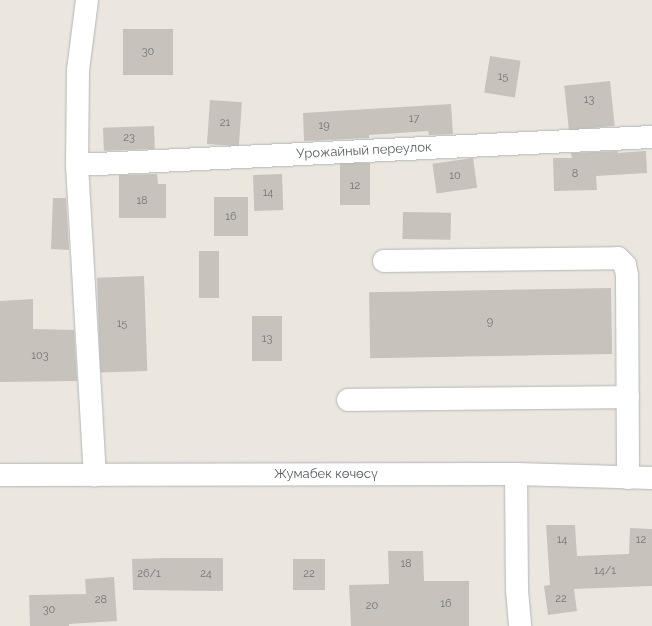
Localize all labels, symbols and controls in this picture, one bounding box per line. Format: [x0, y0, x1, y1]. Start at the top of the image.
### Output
house number: 30 [142, 45, 154, 59]
house number: 15 [498, 70, 508, 84]
house number: 13 [584, 93, 594, 107]
house number: 17 [409, 112, 419, 126]
house number: 21 [220, 116, 230, 130]
house number: 19 [318, 119, 330, 133]
house number: 23 [123, 131, 135, 145]
street label: Урожайный переулок [296, 140, 432, 162]
house number: 8 [572, 167, 578, 181]
house number: 10 [449, 169, 461, 183]
house number: 12 [350, 179, 360, 193]
house number: 14 [263, 186, 273, 200]
house number: 18 [136, 194, 148, 208]
house number: 16 [225, 210, 237, 224]
house number: 9 [487, 315, 493, 329]
house number: 15 [117, 317, 127, 331]
house number: 13 [262, 332, 272, 346]
house number: 103 [31, 349, 49, 363]
street label: Жумабек көчөсү [274, 466, 378, 482]
house number: 14 [557, 533, 567, 547]
house number: 12 [636, 533, 646, 547]
house number: 18 [400, 557, 412, 571]
house number: 14/1 [594, 564, 616, 578]
house number: 26/1 [137, 567, 161, 581]
house number: 24 [200, 567, 212, 581]
house number: 22 [303, 567, 315, 581]
house number: 22 [555, 592, 567, 606]
house number: 28 [95, 593, 107, 607]
house number: 16 [440, 597, 452, 611]
house number: 20 [366, 599, 378, 613]
house number: 30 [43, 603, 55, 617]

